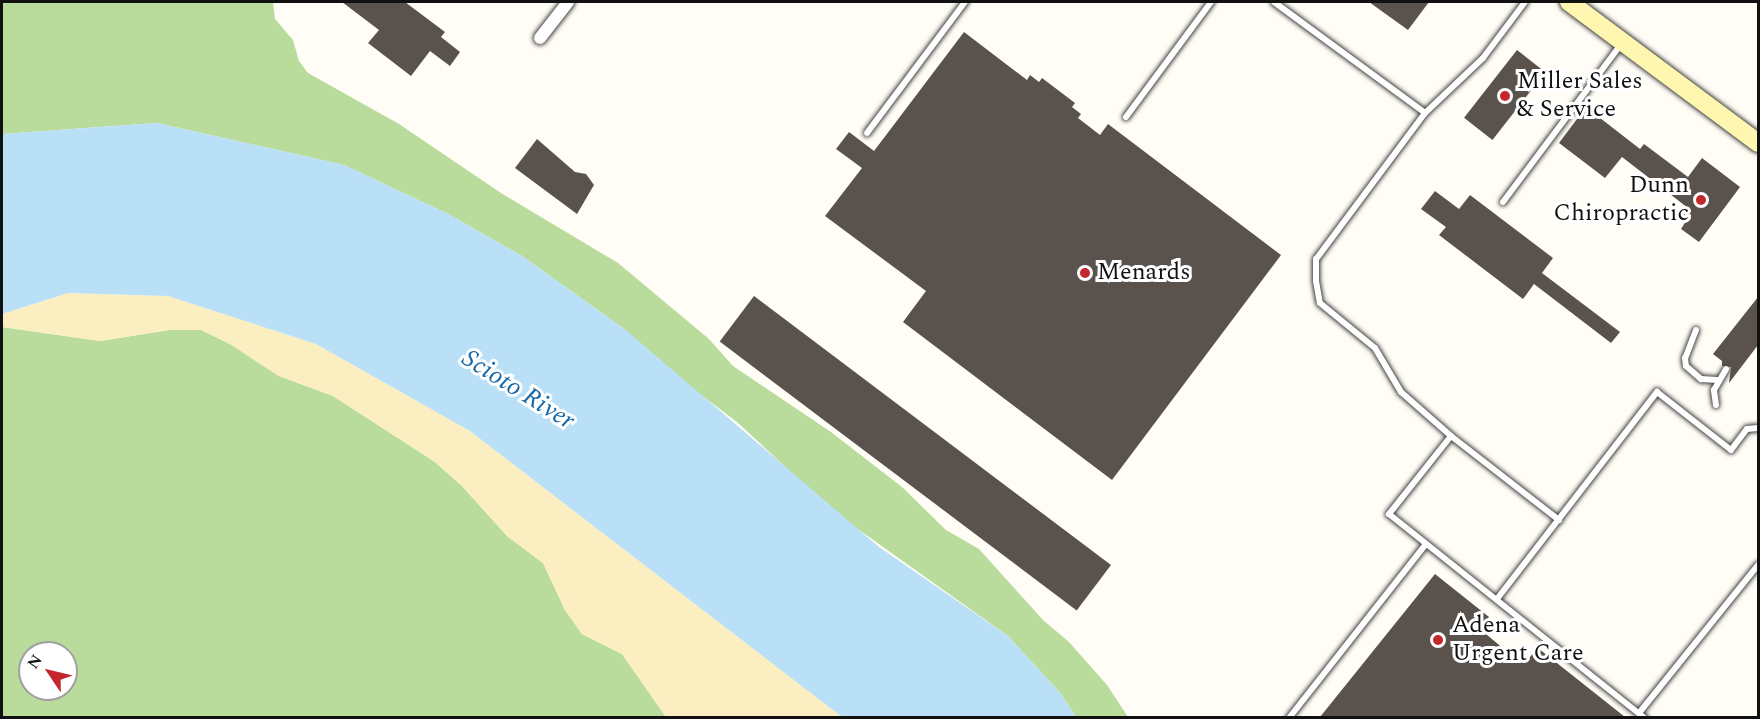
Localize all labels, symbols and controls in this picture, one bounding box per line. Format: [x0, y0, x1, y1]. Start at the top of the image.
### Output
place label: Miller Sales & Service [1517, 68, 1643, 124]
marker: Miller Sales & Service [1498, 89, 1512, 103]
place label: Dunn Chiropractic [1554, 172, 1689, 228]
marker: Dunn Chiropractic [1694, 193, 1708, 207]
place label: Menards [1097, 259, 1191, 287]
marker: Menards [1078, 266, 1092, 280]
water label: Scioto River [456, 343, 580, 437]
place label: Adena Urgent Care [1452, 612, 1584, 668]
marker: Adena Urgent Care [1429, 631, 1447, 649]
north arrow [18, 641, 78, 701]
text: N [21, 650, 48, 674]

